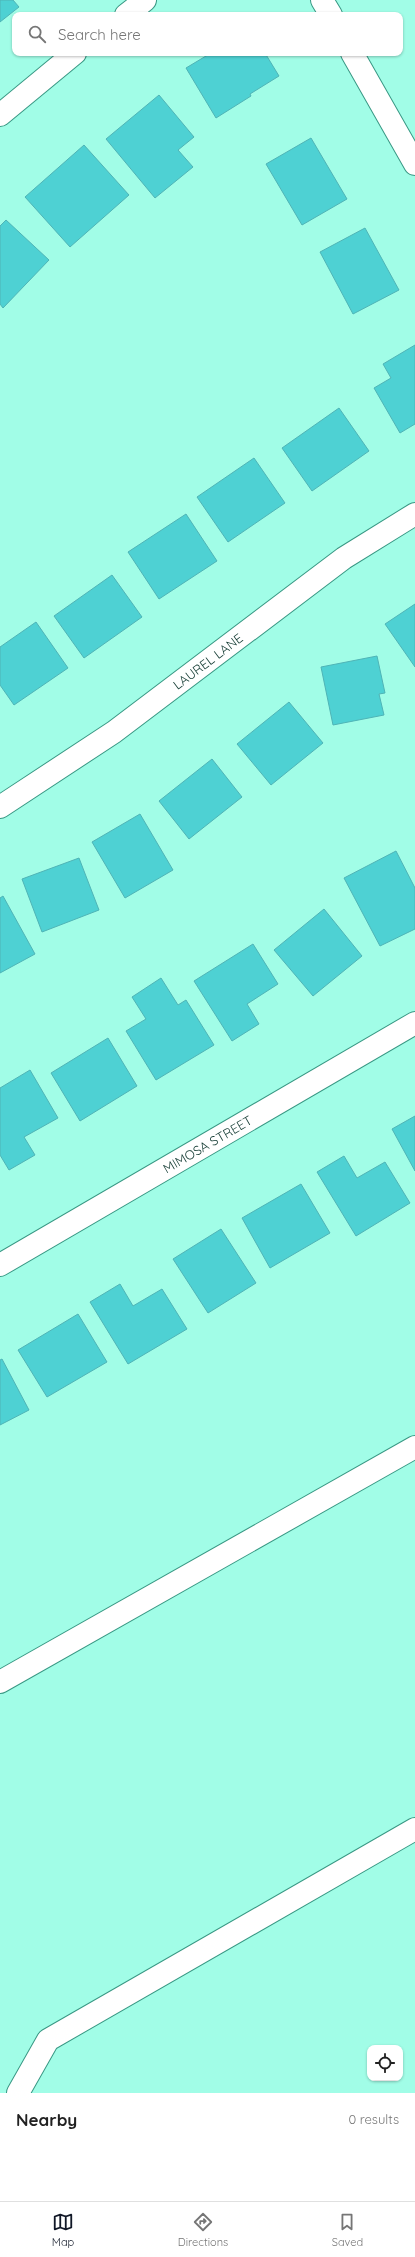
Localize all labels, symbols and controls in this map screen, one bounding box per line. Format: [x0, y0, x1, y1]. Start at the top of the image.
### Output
search box [12, 12, 403, 56]
icon: search [26, 23, 48, 45]
text: Search here [58, 25, 141, 44]
street label: LAUREL LANE [170, 630, 246, 693]
street label: MIMOSA STREET [160, 1112, 255, 1176]
map controls [367, 2045, 403, 2081]
button: locate [367, 2045, 403, 2081]
text: Nearby [16, 2109, 77, 2130]
text: 0 results [348, 2111, 399, 2127]
tab: Map [52, 2211, 74, 2249]
tab: Directions [178, 2211, 228, 2249]
tab: Saved [332, 2211, 363, 2249]

